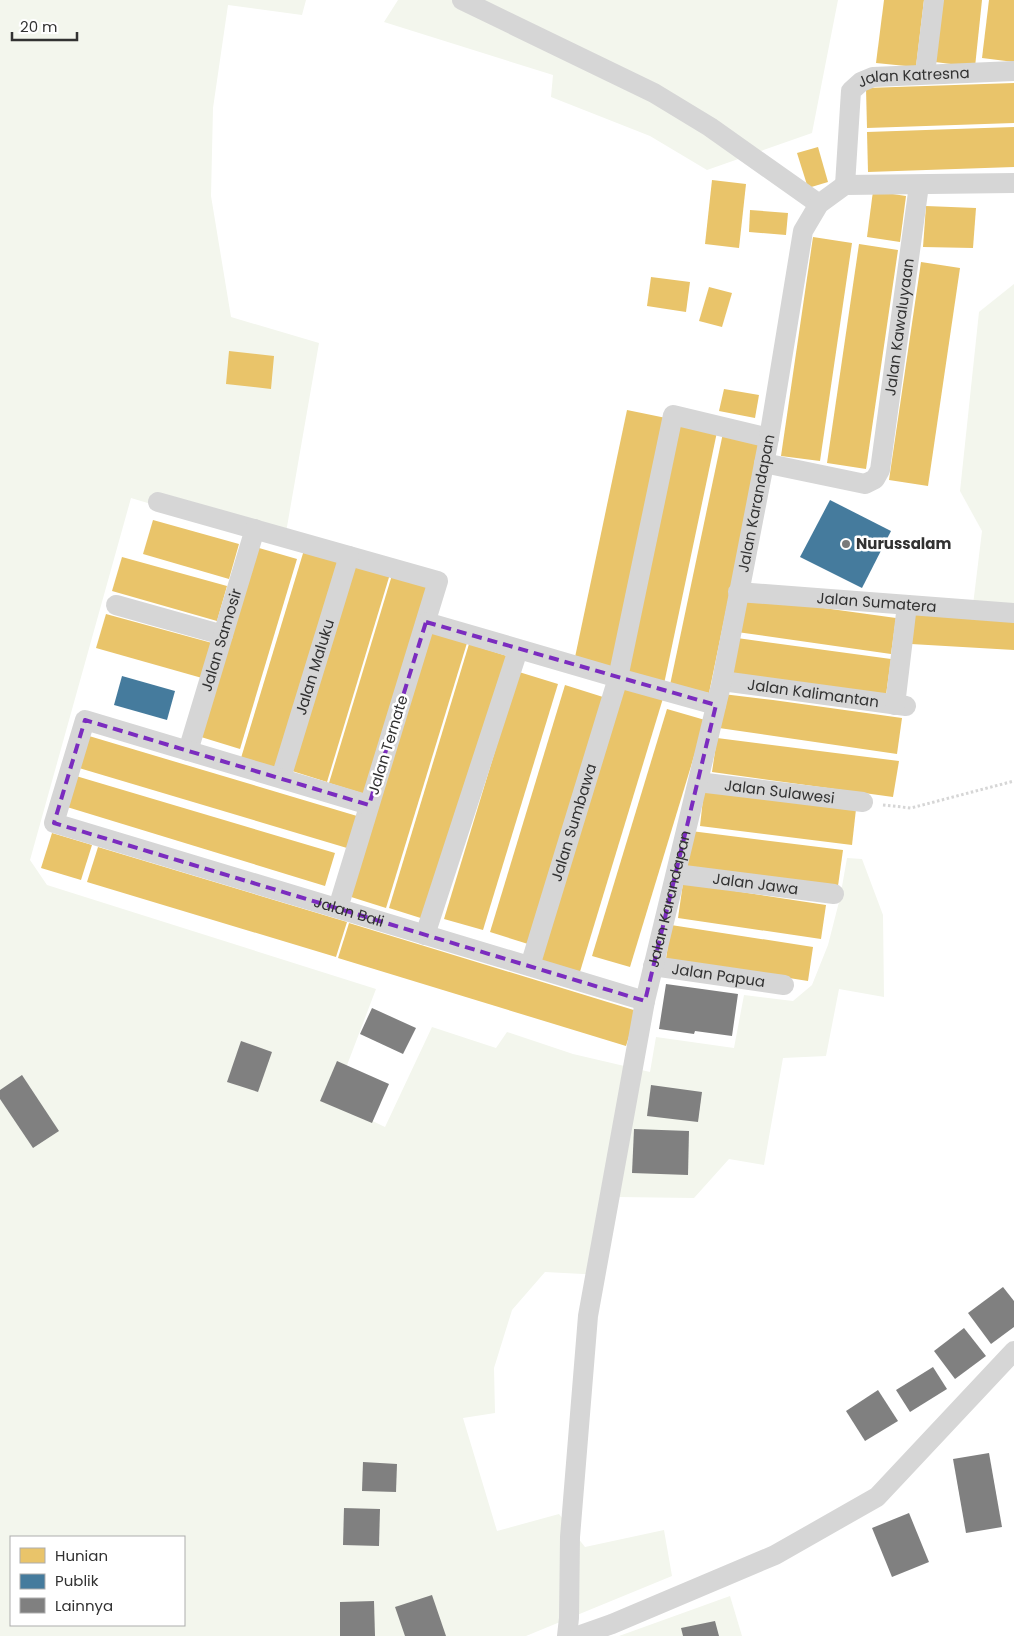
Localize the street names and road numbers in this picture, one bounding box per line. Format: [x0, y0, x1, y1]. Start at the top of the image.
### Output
street label: Jalan Katresna [854, 62, 970, 92]
street label: Jalan Kawaluyaan [879, 257, 919, 397]
street label: Jalan Karandapan [732, 432, 779, 574]
street label: Jalan Samosir [196, 585, 247, 694]
street label: Jalan Sumatera [816, 587, 937, 617]
street label: Jalan Maluku [290, 616, 339, 717]
street label: Jalan Kalimantan [746, 674, 880, 712]
street label: Jalan Ternate [362, 693, 413, 797]
street label: Jalan Sumbawa [545, 761, 601, 884]
street label: Jalan Sulawesi [723, 774, 836, 808]
street label: Jalan Karandapan [642, 828, 696, 969]
street label: Jalan Jawa [711, 868, 799, 899]
street label: Jalan Bali [311, 891, 387, 932]
street label: Jalan Papua [670, 958, 767, 992]

